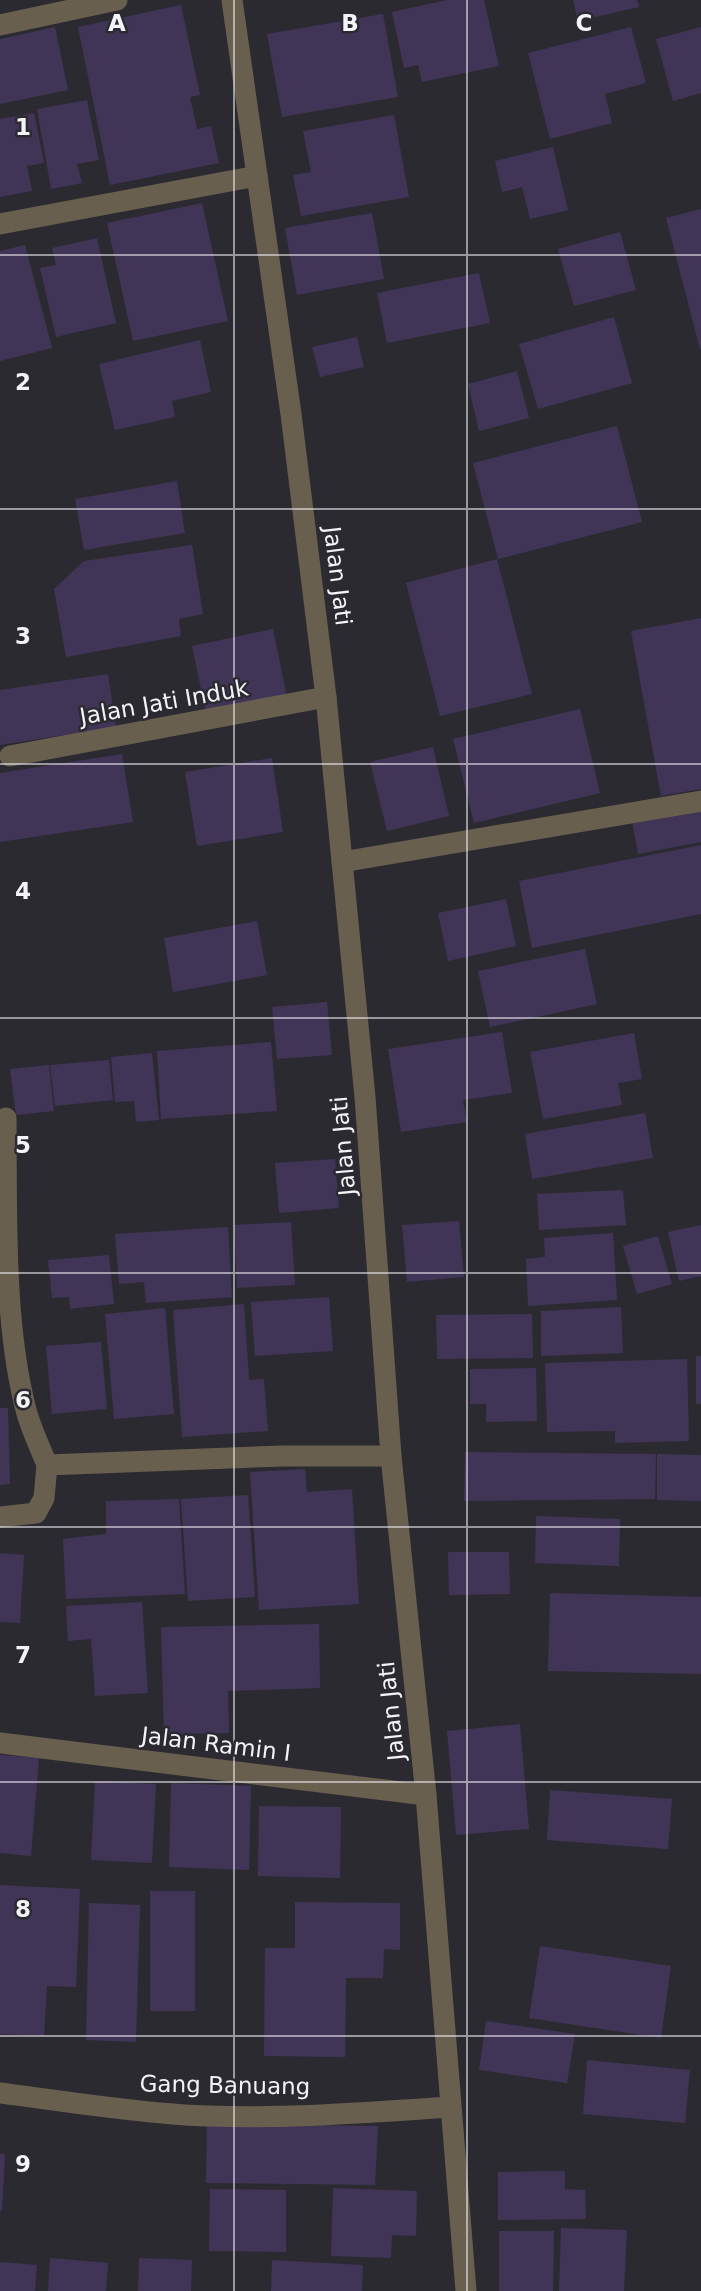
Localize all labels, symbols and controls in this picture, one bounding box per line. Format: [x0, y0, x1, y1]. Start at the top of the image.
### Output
text: A [108, 10, 126, 36]
text: B [341, 10, 359, 36]
text: C [576, 10, 592, 36]
text: 1 [15, 114, 31, 140]
text: 2 [15, 369, 31, 395]
street label: Jalan Jati [319, 523, 357, 627]
text: 3 [15, 623, 31, 649]
street label: Jalan Jati Induk [76, 674, 251, 730]
text: 4 [15, 878, 31, 904]
street label: Jalan Jati [326, 1095, 360, 1199]
text: 5 [15, 1132, 31, 1158]
text: 6 [15, 1387, 31, 1413]
text: 7 [15, 1642, 31, 1668]
street label: Jalan Jati [373, 1660, 409, 1764]
street label: Jalan Ramin I [138, 1722, 292, 1766]
text: 8 [15, 1896, 31, 1922]
street label: Gang Banuang [139, 2071, 311, 2099]
text: 9 [15, 2151, 31, 2177]

